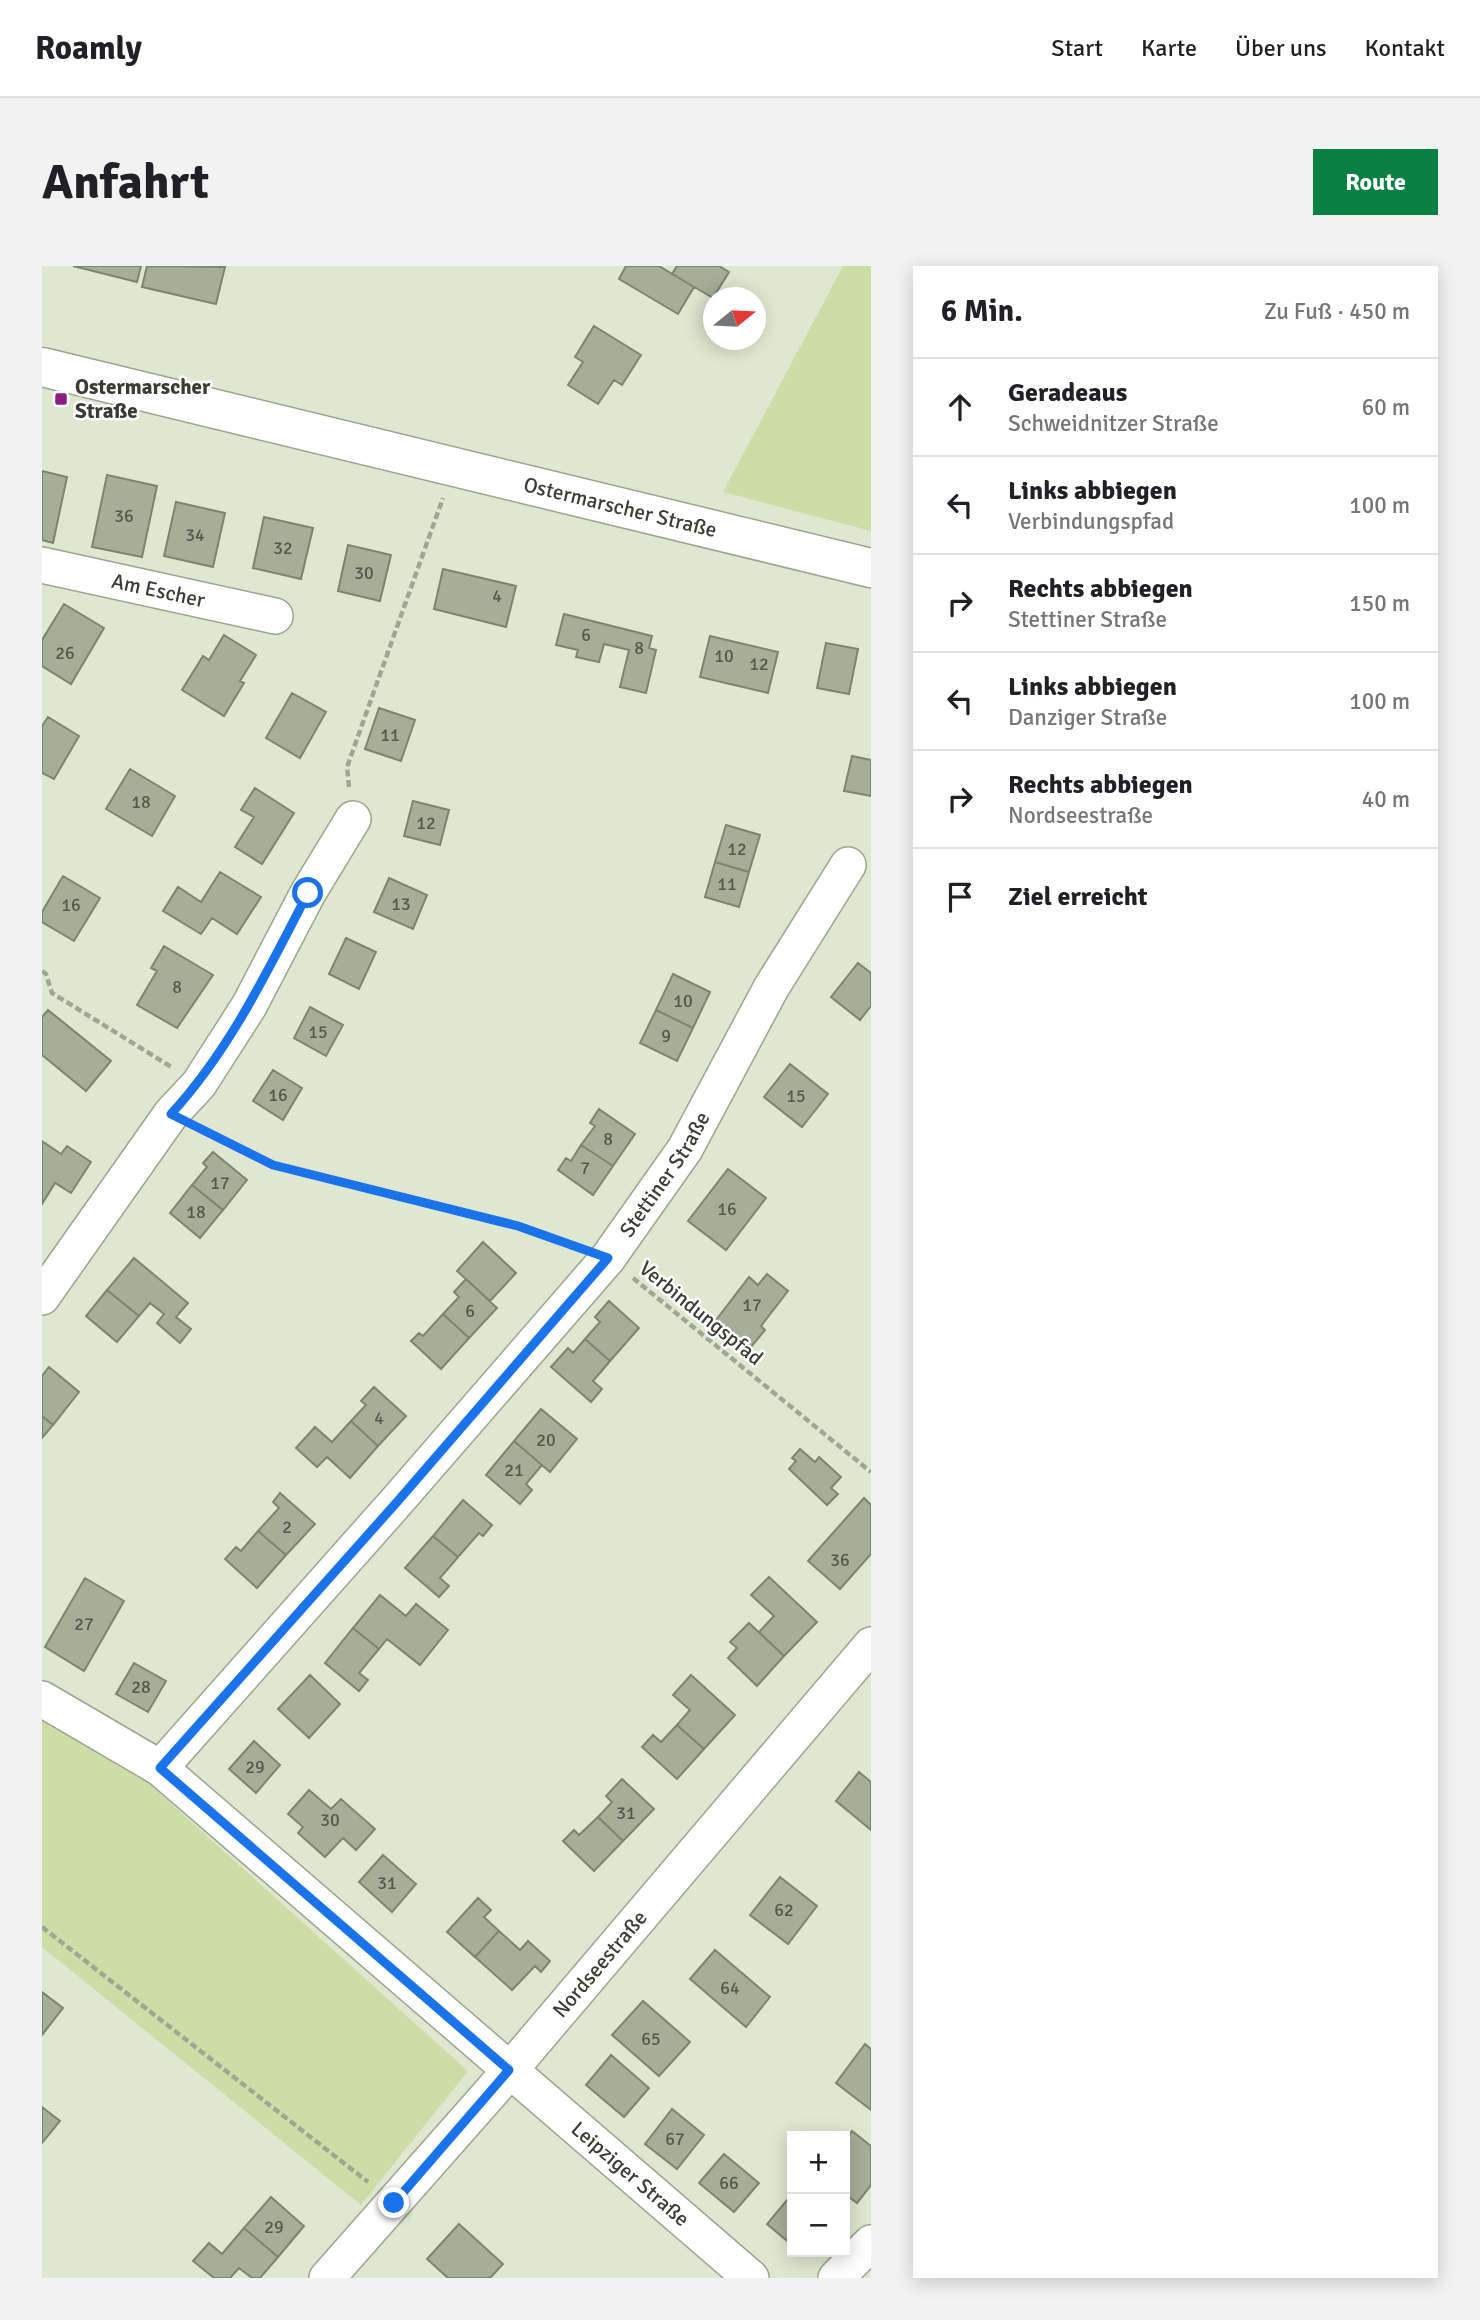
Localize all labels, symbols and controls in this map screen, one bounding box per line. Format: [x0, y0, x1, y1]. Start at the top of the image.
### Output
text: Roamly [35, 28, 142, 69]
text: Start [1051, 33, 1103, 63]
text: Karte [1141, 33, 1197, 63]
text: Über uns [1235, 33, 1327, 63]
text: Kontakt [1365, 33, 1445, 63]
button: Route [1313, 149, 1438, 215]
text: Anfahrt [42, 152, 209, 212]
north arrow [703, 287, 766, 350]
text: 6 Min. [941, 293, 1023, 330]
text: Zu Fuß · 450 m [1264, 297, 1410, 326]
place label: Ostermarscher Straße [75, 374, 211, 424]
text: Geradeaus [1008, 377, 1127, 409]
icon: ahead [941, 388, 979, 426]
marker: Ostermarscher Straße [53, 391, 69, 407]
text: 60 m [1362, 393, 1410, 422]
text: Schweidnitzer Straße [1008, 409, 1219, 438]
street label: Ostermarscher Straße [521, 471, 719, 543]
text: Links abbiegen [1008, 475, 1177, 507]
icon: left [941, 486, 979, 524]
text: 100 m [1349, 491, 1410, 520]
house number: 36 [114, 505, 134, 527]
text: Verbindungspfad [1008, 507, 1174, 536]
house number: 34 [185, 524, 205, 546]
house number: 32 [273, 537, 293, 559]
house number: 30 [354, 562, 374, 584]
street label: Am Escher [109, 568, 208, 613]
text: Rechts abbiegen [1008, 573, 1193, 605]
icon: right [941, 584, 979, 622]
house number: 4 [492, 585, 502, 607]
text: 150 m [1349, 589, 1410, 618]
text: Stettiner Straße [1008, 605, 1167, 634]
house number: 6 [581, 624, 591, 646]
house number: 8 [634, 637, 644, 659]
house number: 26 [55, 642, 75, 664]
house number: 10 [714, 645, 734, 667]
house number: 12 [749, 653, 769, 675]
text: Links abbiegen [1008, 671, 1177, 703]
icon: left [941, 682, 979, 720]
text: 100 m [1349, 687, 1410, 716]
text: Danziger Straße [1008, 703, 1167, 732]
house number: 11 [380, 724, 400, 746]
text: Rechts abbiegen [1008, 769, 1193, 801]
icon: right [941, 780, 979, 818]
text: 40 m [1362, 785, 1410, 814]
house number: 18 [131, 791, 151, 813]
text: Nordseestraße [1008, 801, 1153, 830]
house number: 12 [416, 812, 436, 834]
house number: 12 [727, 838, 747, 860]
house number: 11 [717, 873, 737, 895]
route start [292, 877, 323, 908]
icon: arrive [941, 878, 979, 916]
text: Ziel erreicht [1008, 881, 1148, 913]
house number: 13 [391, 893, 411, 915]
house number: 16 [61, 894, 81, 916]
house number: 8 [172, 976, 182, 998]
house number: 10 [673, 990, 693, 1012]
house number: 15 [308, 1021, 328, 1043]
house number: 9 [661, 1025, 671, 1047]
house number: 16 [268, 1084, 288, 1106]
house number: 15 [786, 1085, 806, 1107]
street label: Stettiner Straße [614, 1107, 715, 1242]
house number: 8 [603, 1128, 613, 1150]
house number: 7 [580, 1157, 590, 1179]
house number: 17 [210, 1172, 230, 1194]
house number: 16 [717, 1198, 737, 1220]
house number: 18 [186, 1201, 206, 1223]
street label: Verbindungspfad [634, 1255, 768, 1371]
house number: 17 [742, 1294, 762, 1316]
house number: 6 [465, 1300, 475, 1322]
house number: 4 [374, 1407, 384, 1429]
house number: 20 [536, 1429, 556, 1451]
house number: 21 [504, 1459, 524, 1481]
house number: 2 [282, 1516, 292, 1538]
house number: 36 [830, 1549, 850, 1571]
house number: 27 [74, 1613, 94, 1635]
house number: 28 [131, 1676, 151, 1698]
house number: 29 [245, 1756, 265, 1778]
house number: 31 [616, 1802, 636, 1824]
house number: 30 [320, 1809, 340, 1831]
house number: 31 [377, 1872, 397, 1894]
house number: 62 [774, 1899, 794, 1921]
street label: Nordseestraße [547, 1905, 653, 2023]
house number: 64 [720, 1977, 740, 1999]
house number: 65 [641, 2028, 661, 2050]
street label: Leipziger Straße [566, 2116, 695, 2232]
house number: 67 [665, 2128, 685, 2150]
map controls [787, 2131, 850, 2257]
button: + [787, 2131, 850, 2194]
house number: 66 [719, 2172, 739, 2194]
route end [378, 2187, 409, 2218]
button: − [787, 2194, 850, 2257]
house number: 29 [264, 2216, 284, 2238]

